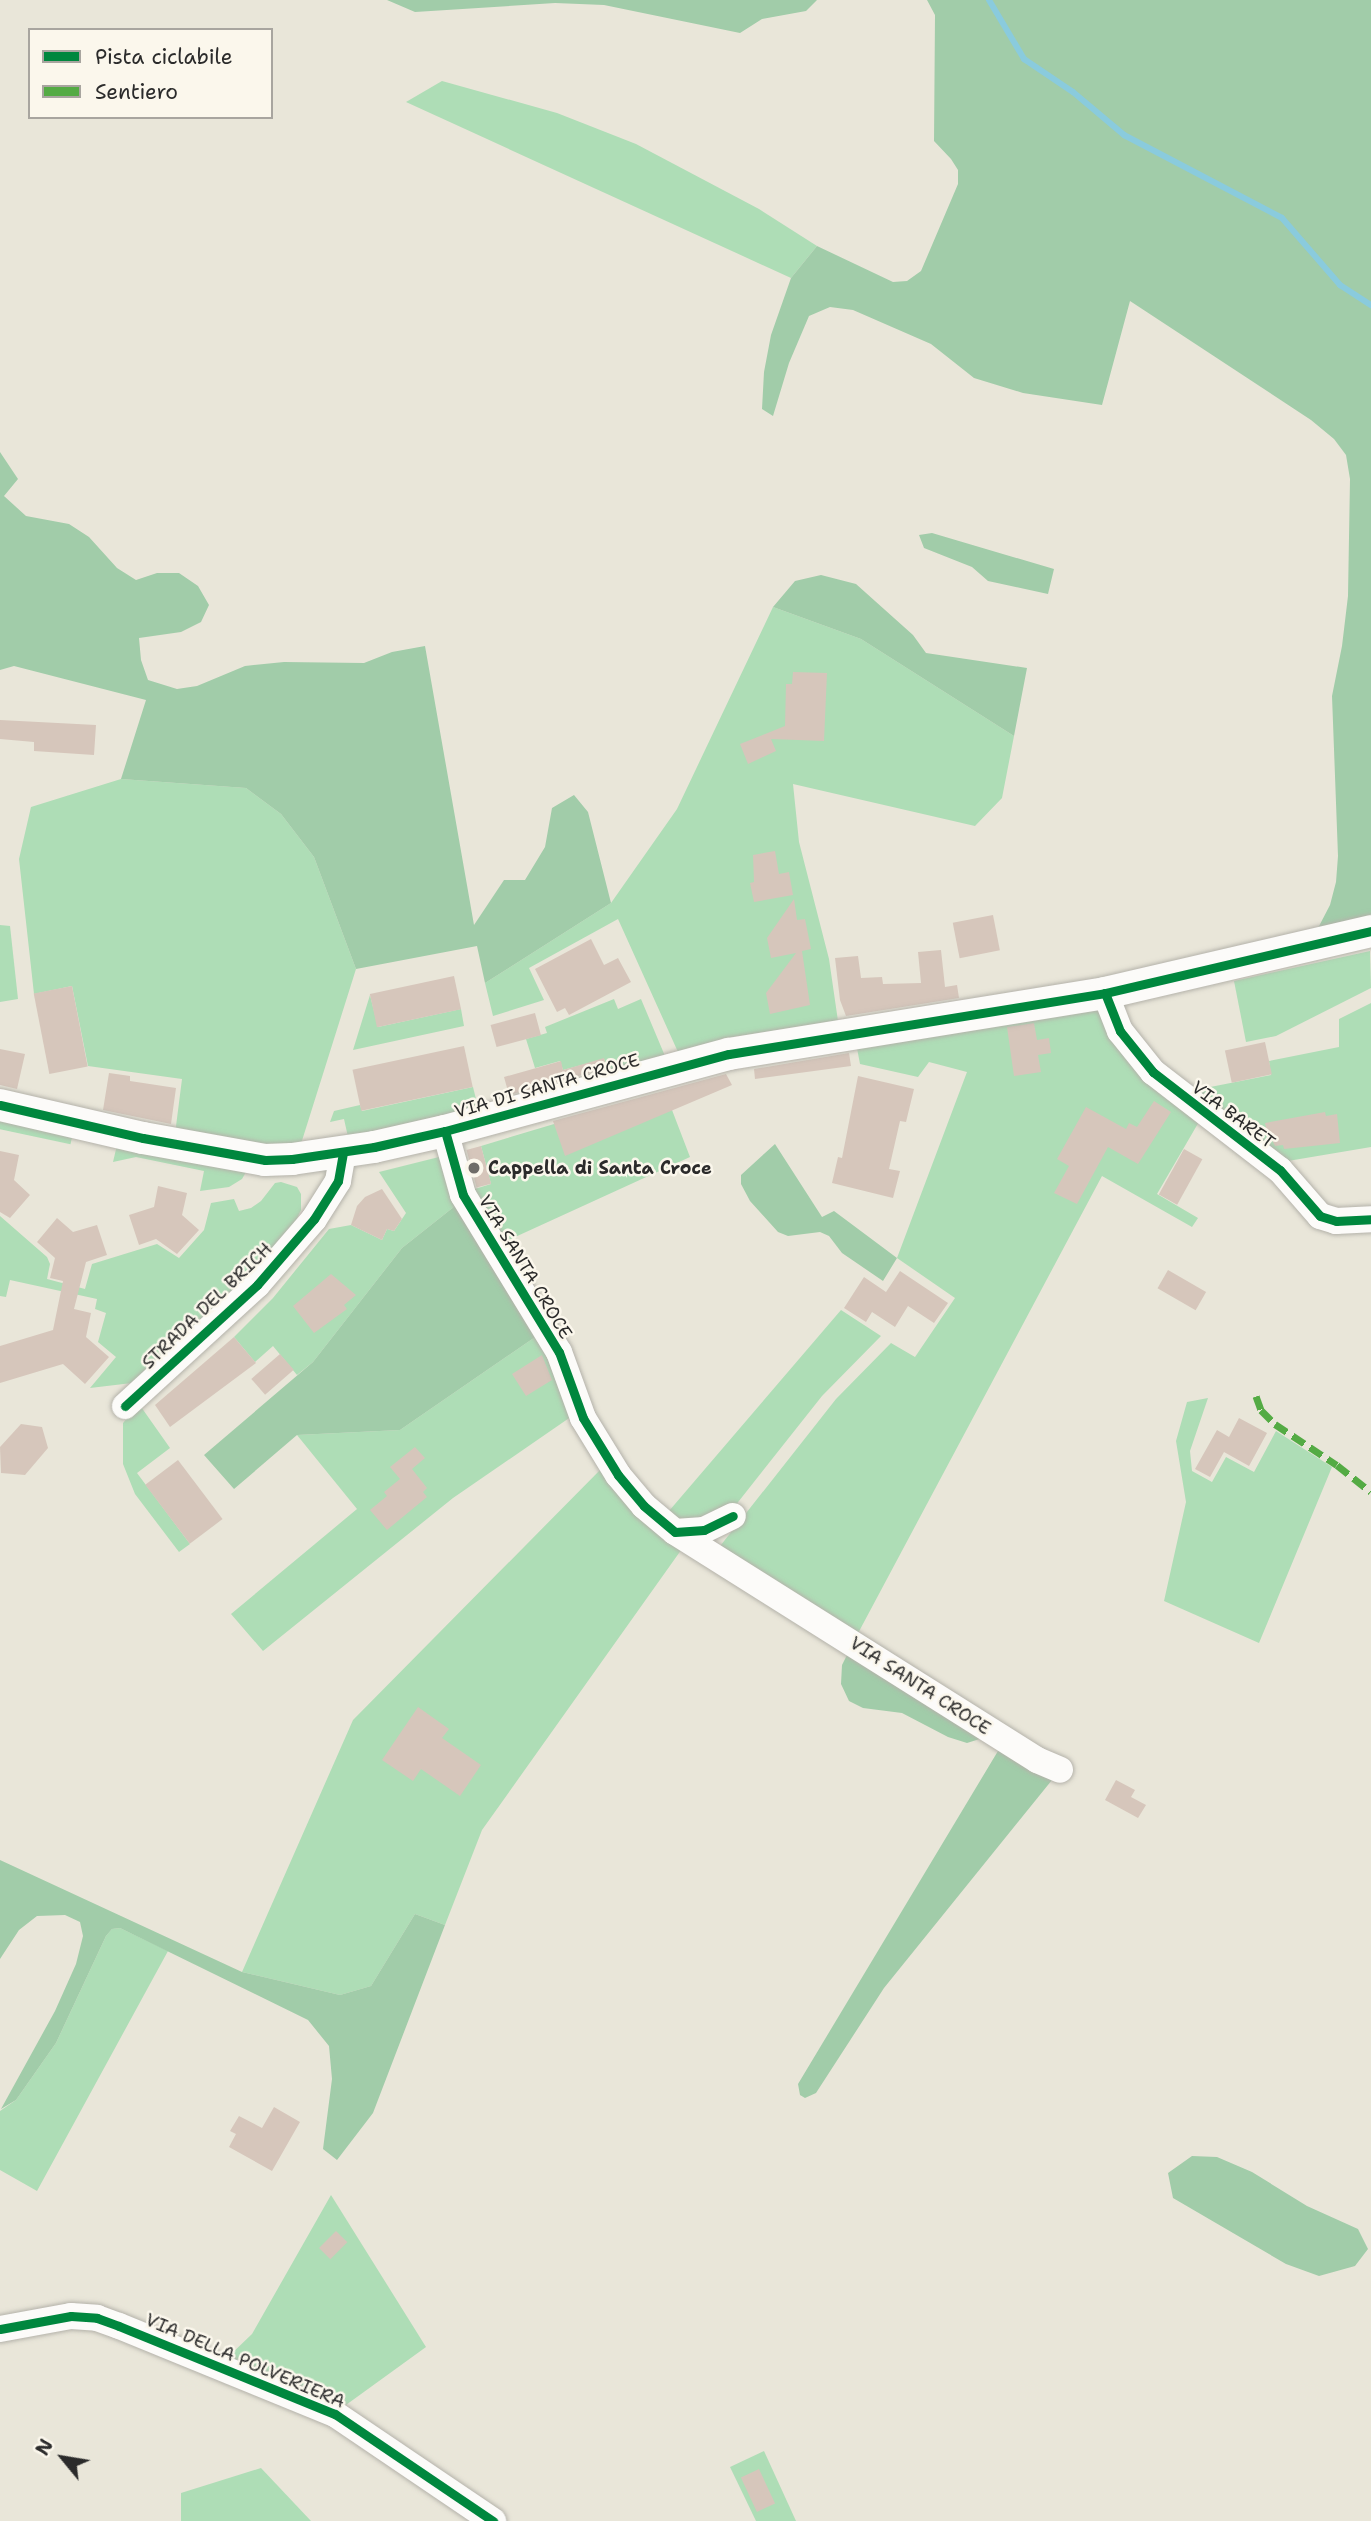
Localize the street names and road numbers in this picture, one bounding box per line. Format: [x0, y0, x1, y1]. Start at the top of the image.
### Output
street label: VIA DI SANTA CROCE [452, 1049, 642, 1123]
street label: VIA BARET [1187, 1077, 1279, 1153]
street label: VIA SANTA CROCE [474, 1191, 576, 1343]
street label: STRADA DEL BRICH [138, 1238, 276, 1374]
street label: VIA SANTA CROCE [846, 1632, 994, 1740]
street label: VIA DELLA POLVERIERA [142, 2309, 348, 2413]

